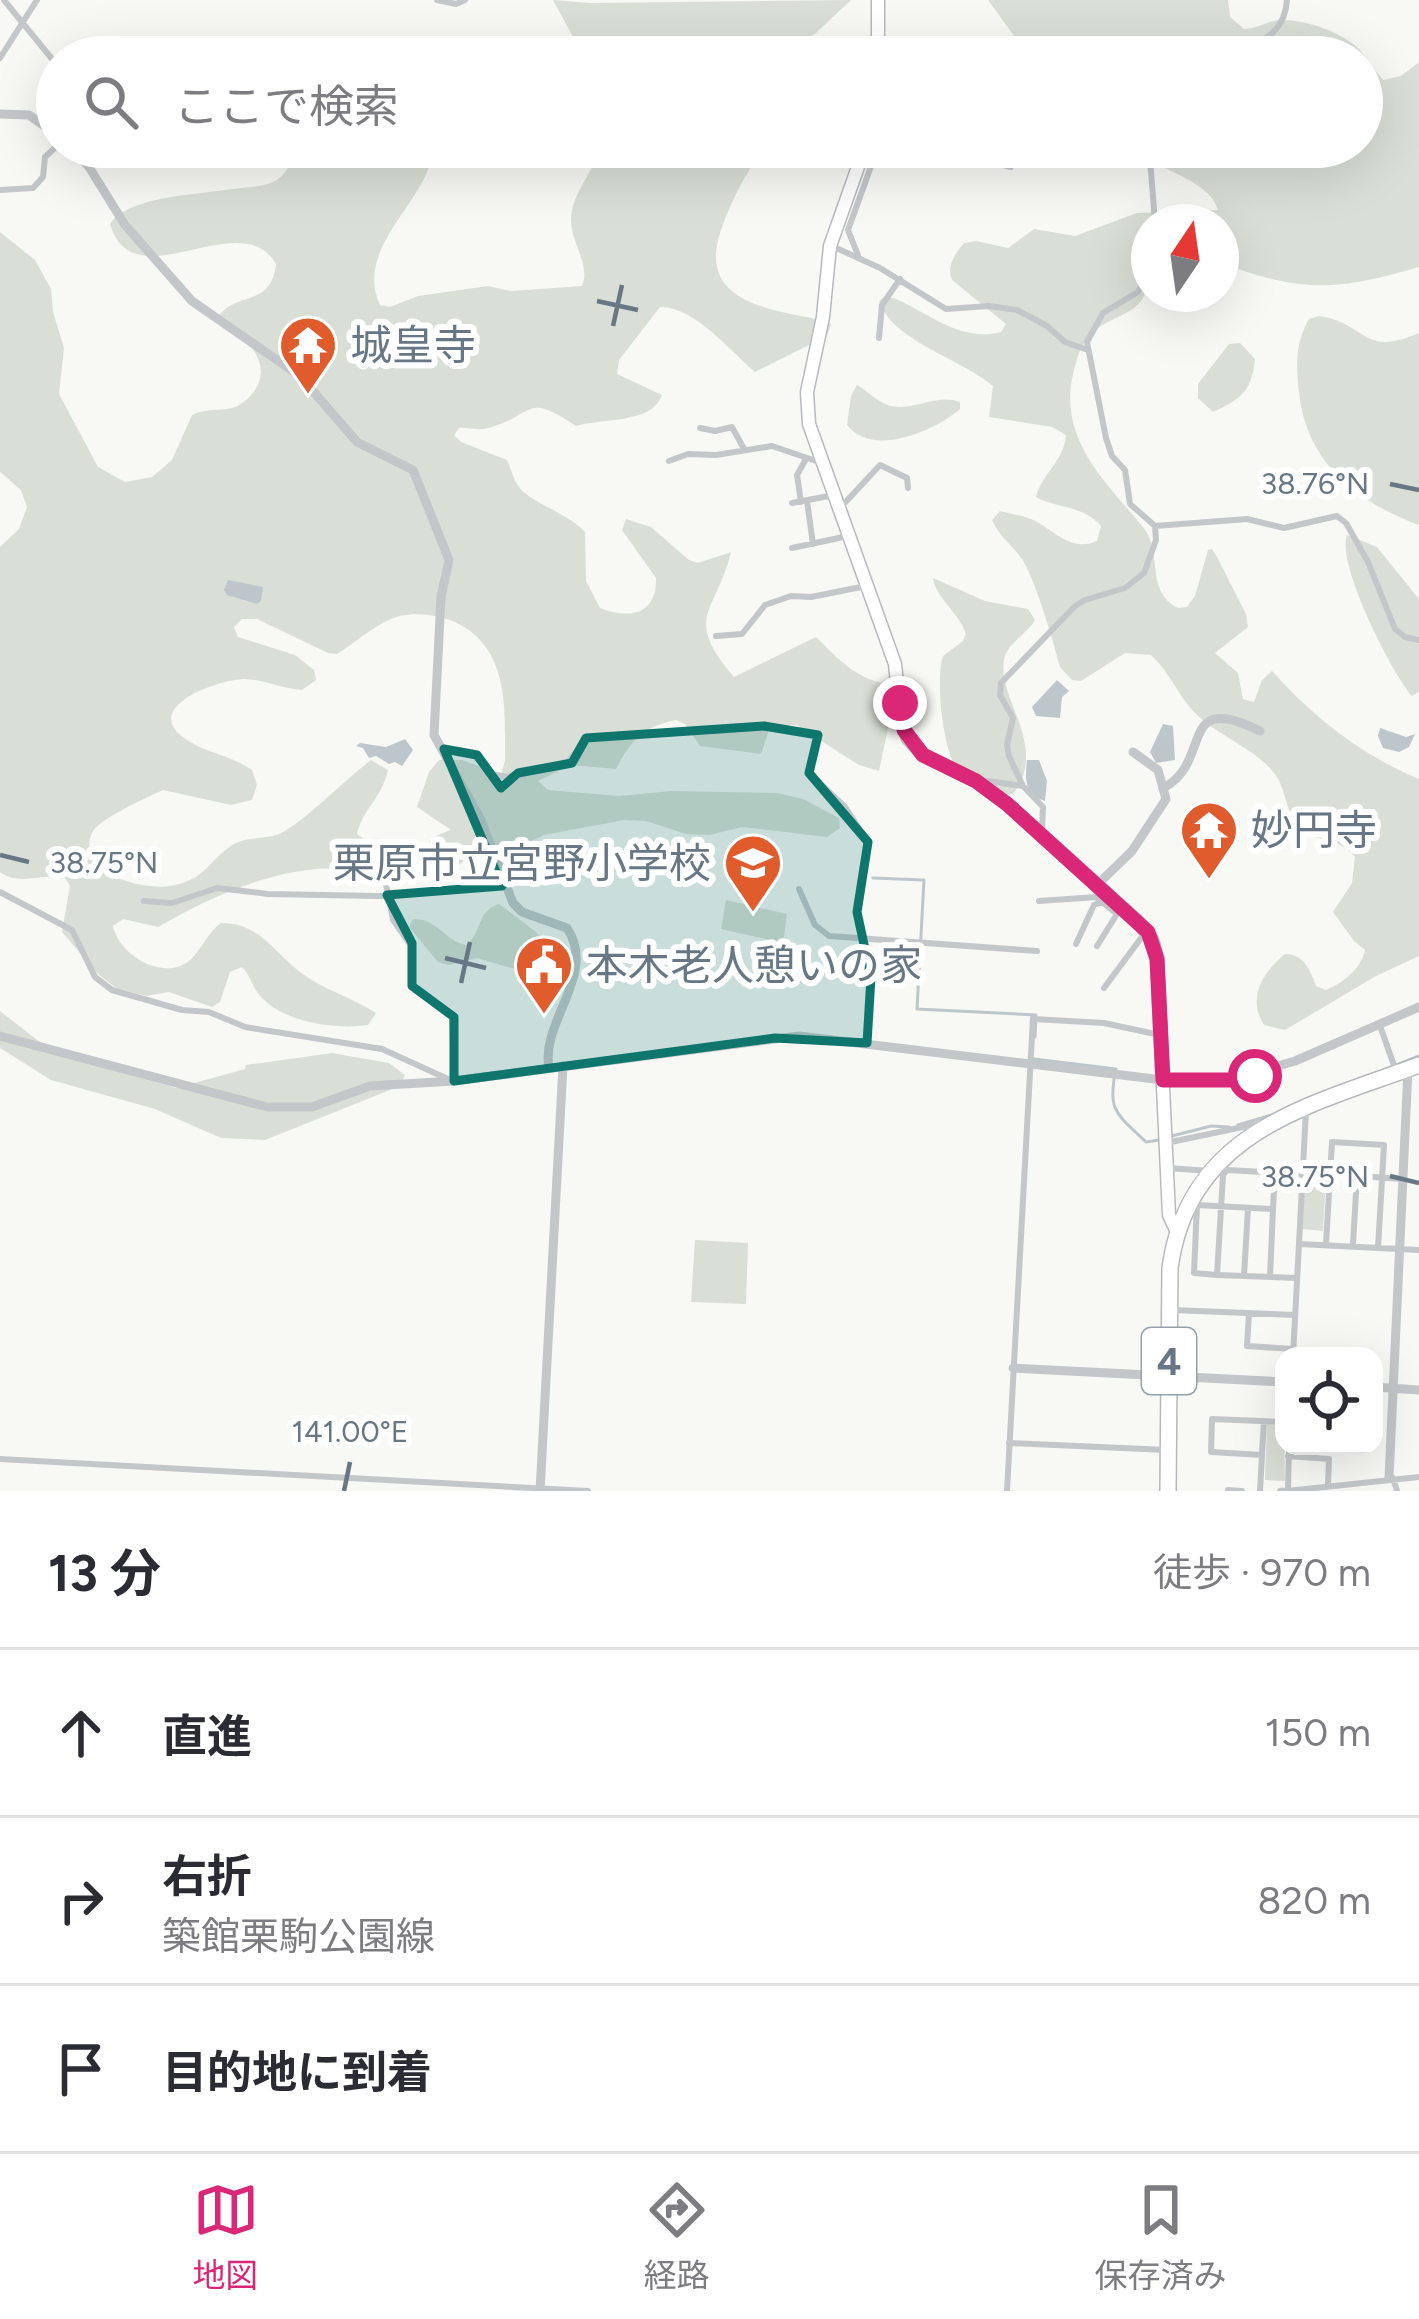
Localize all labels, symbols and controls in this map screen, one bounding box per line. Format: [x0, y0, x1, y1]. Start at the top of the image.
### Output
search box [36, 36, 1383, 168]
icon: search [78, 69, 144, 135]
text: ここで検索 [174, 79, 399, 133]
north arrow [1131, 204, 1239, 312]
temple icon: 城皇寺 [277, 314, 339, 396]
place label: 城皇寺 [350, 320, 476, 371]
text: 38.76°N [1261, 465, 1369, 502]
route end [873, 676, 927, 730]
temple icon: 妙円寺 [1178, 799, 1240, 881]
place label: 妙円寺 [1251, 805, 1377, 856]
school or university icon: 栗原市立宮野小学校 [722, 832, 784, 914]
place label: 栗原市立宮野小学校 [333, 838, 711, 889]
text: 38.75°N [50, 844, 158, 881]
public building icon: 本木老人憩いの家 [513, 934, 575, 1016]
place label: 本木老人憩いの家 [586, 940, 922, 991]
route start [1228, 1049, 1282, 1103]
text: 38.75°N [1261, 1158, 1369, 1195]
road number: 4 [1142, 1328, 1196, 1394]
map controls [1275, 1347, 1383, 1455]
button: locate [1275, 1347, 1383, 1455]
text: 141.00°E [292, 1413, 408, 1450]
text: 13 分 [48, 1543, 161, 1604]
text: 徒歩 · 970 m [1153, 1549, 1371, 1596]
icon: ahead [48, 1700, 114, 1766]
text: 直進 [162, 1709, 252, 1763]
text: 150 m [1265, 1709, 1371, 1756]
text: 右折 [162, 1849, 252, 1903]
icon: right [48, 1868, 114, 1934]
text: 820 m [1257, 1877, 1371, 1924]
text: 築館栗駒公園線 [162, 1913, 435, 1960]
icon: arrive [48, 2036, 114, 2102]
text: 目的地に到着 [162, 2045, 432, 2099]
tab: 地図 [193, 2177, 259, 2297]
tab: 経路 [644, 2177, 710, 2297]
tab: 保存済み [1095, 2177, 1227, 2297]

